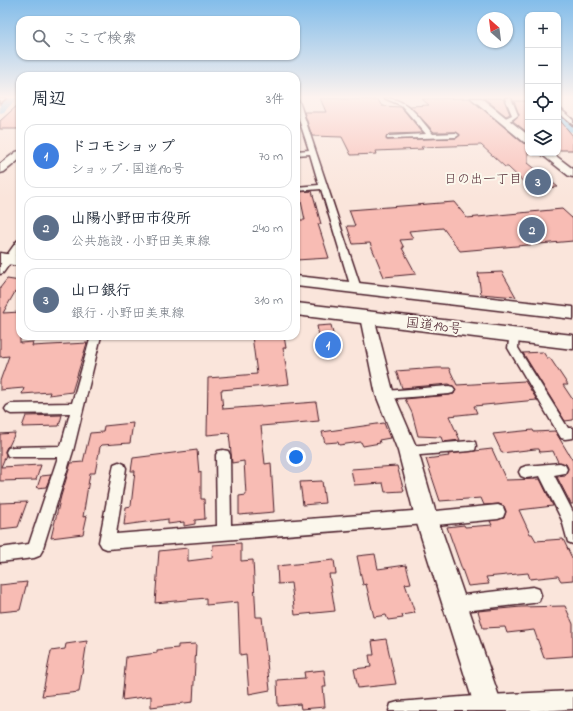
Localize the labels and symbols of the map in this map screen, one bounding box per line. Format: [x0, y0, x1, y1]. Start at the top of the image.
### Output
north arrow [477, 12, 513, 48]
pin: 3 [525, 167, 551, 197]
district label: 日の出一丁目 [444, 170, 522, 189]
pin: 2 [519, 215, 545, 245]
street label: 国道190号 [404, 313, 463, 340]
pin: 1 [315, 330, 341, 360]
your location [286, 447, 306, 467]

